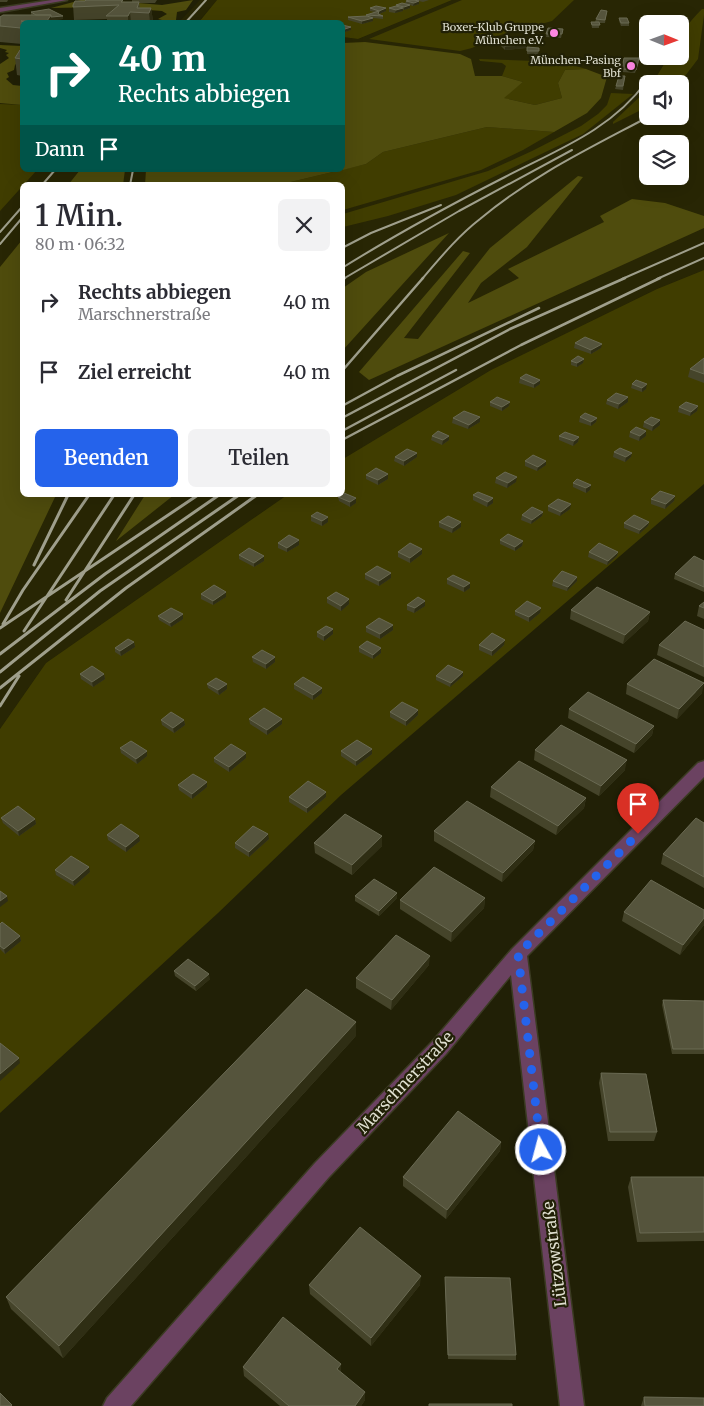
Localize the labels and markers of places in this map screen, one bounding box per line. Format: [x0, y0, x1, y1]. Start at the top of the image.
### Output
place label: Boxer-Klub Gruppe München e.V. [442, 20, 544, 47]
marker: Boxer-Klub Gruppe München e.V. [548, 27, 560, 39]
place label: München-Pasing Bbf [530, 53, 622, 80]
marker: München-Pasing Bbf [625, 60, 637, 72]
pin [617, 783, 659, 834]

